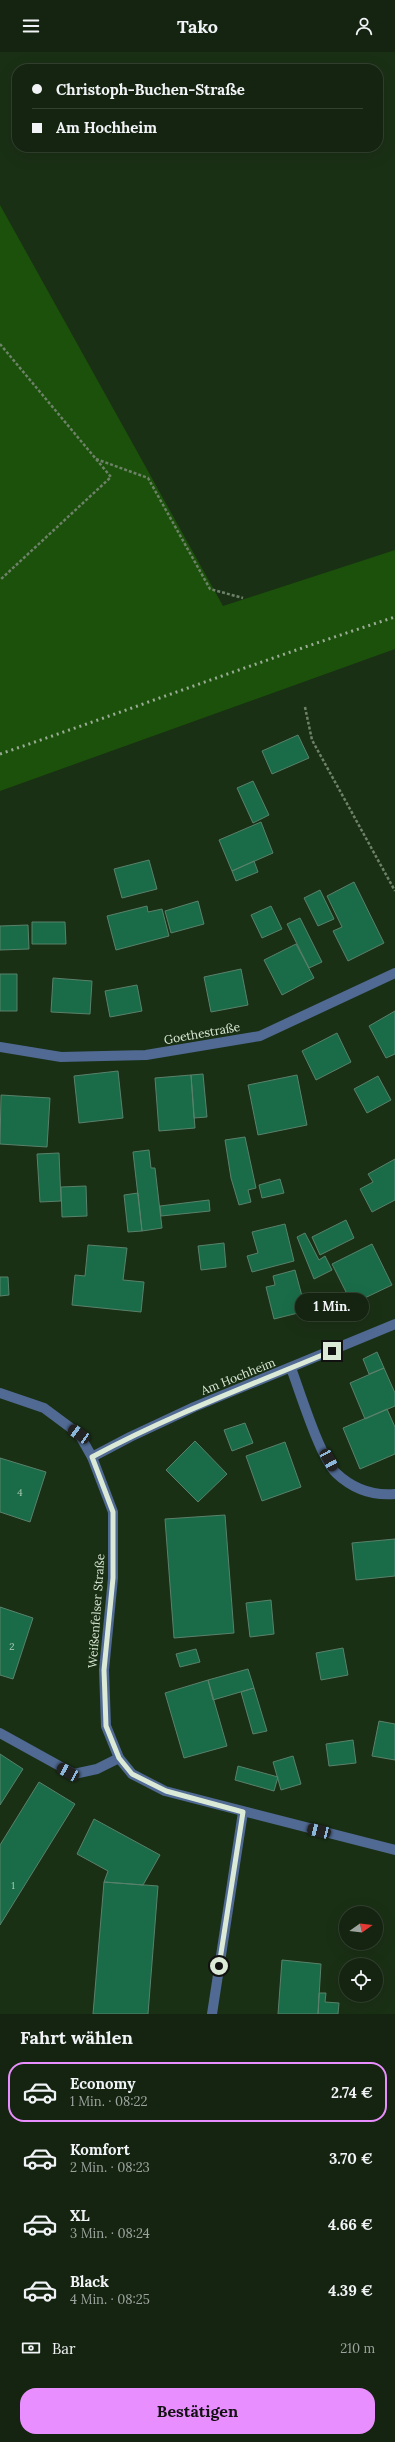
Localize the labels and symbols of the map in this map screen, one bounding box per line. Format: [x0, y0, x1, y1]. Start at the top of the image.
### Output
street label: Goethestraße [163, 1019, 242, 1047]
callout: 1 Min. [295, 1293, 369, 1321]
route end [323, 1342, 341, 1360]
street label: Am Hochheim [198, 1354, 278, 1398]
car [66, 1422, 92, 1446]
car [318, 1447, 340, 1473]
house number: 4 [17, 1486, 23, 1499]
street label: Weißenfelser Straße [85, 1553, 108, 1669]
house number: 2 [9, 1640, 15, 1653]
car [55, 1761, 81, 1783]
car [306, 1822, 332, 1840]
house number: 1 [11, 1879, 15, 1892]
north arrow [339, 1906, 383, 1950]
route start [210, 1957, 228, 1975]

